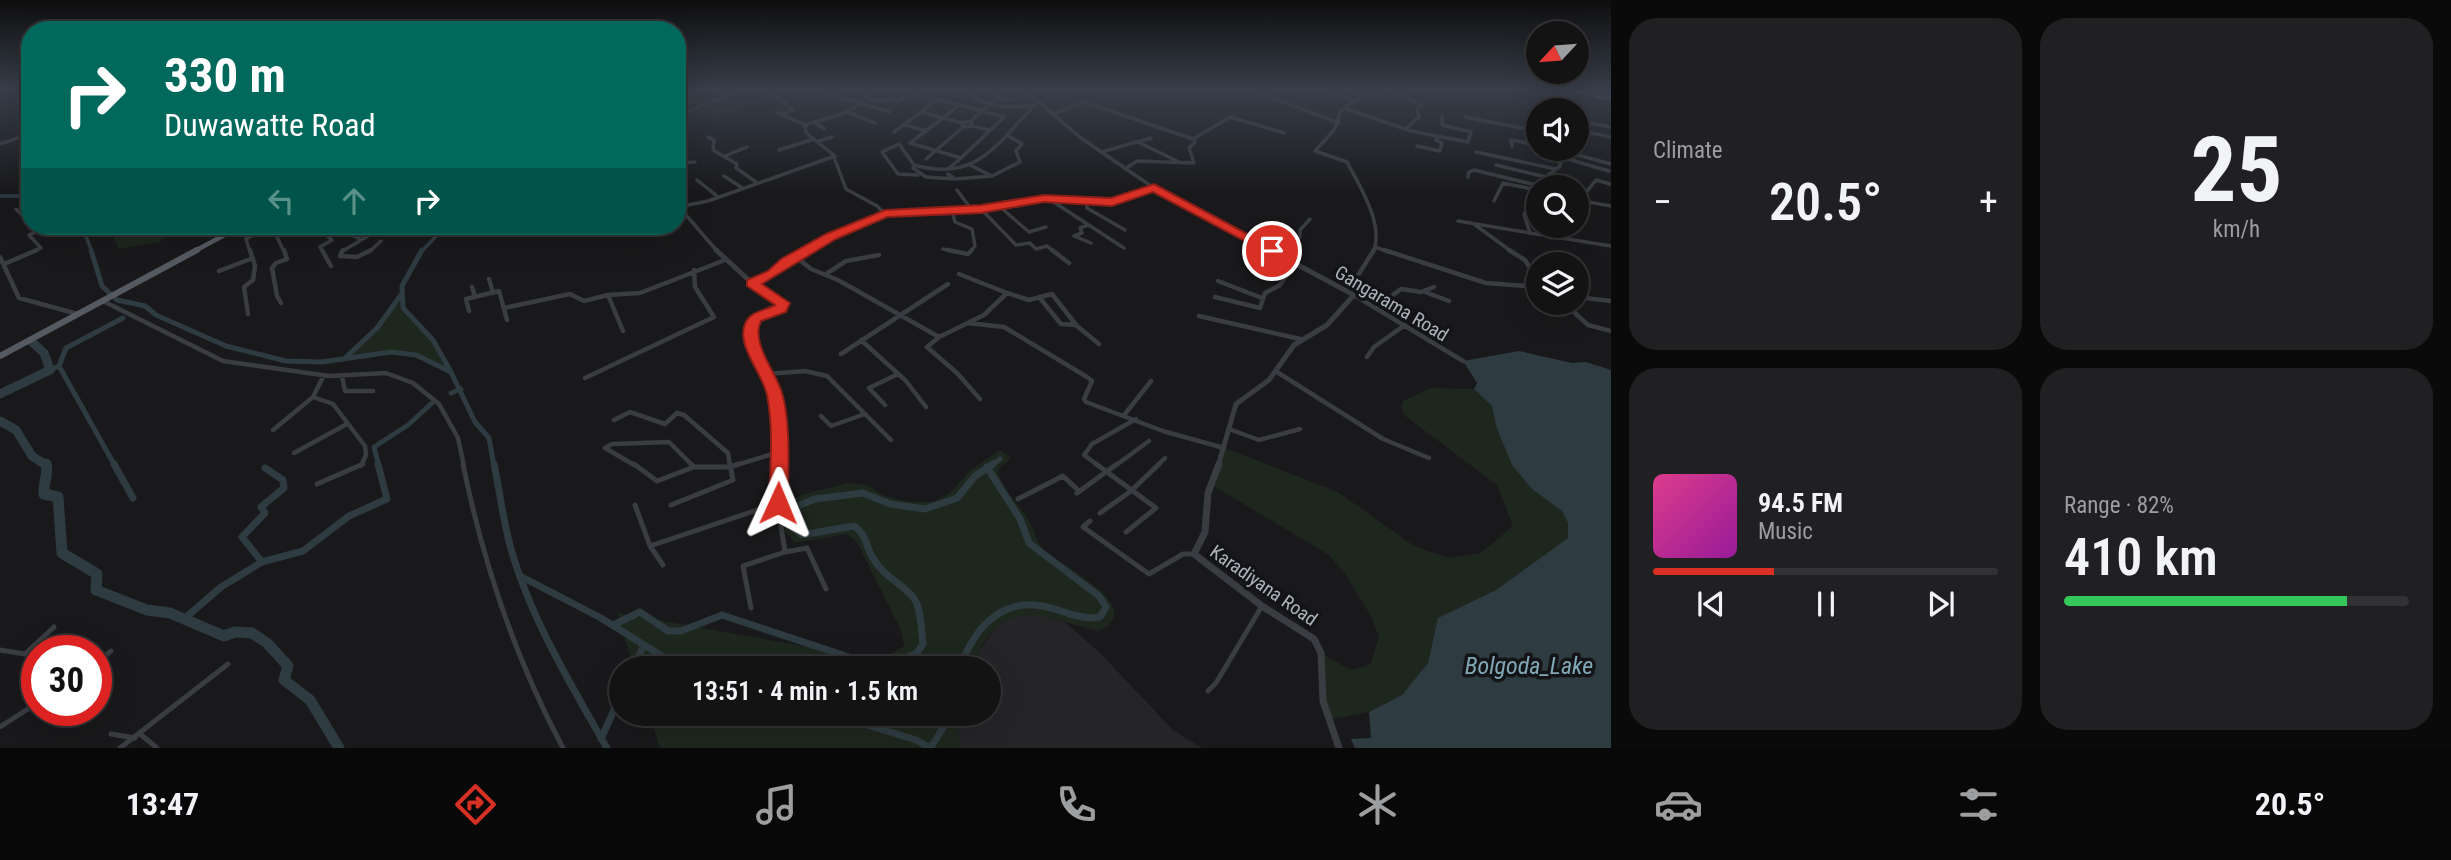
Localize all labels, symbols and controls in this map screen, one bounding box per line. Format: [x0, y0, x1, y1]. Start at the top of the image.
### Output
north arrow [1526, 21, 1589, 84]
map controls [1526, 21, 1589, 315]
text: 330 m [164, 47, 286, 104]
icon: right [49, 49, 140, 140]
button: sound [1526, 98, 1589, 161]
text: Duwawatte Road [164, 106, 376, 144]
text: 25 [2191, 117, 2282, 223]
text: Climate [1653, 137, 1723, 164]
text: 20.5° [1769, 172, 1882, 233]
button: search [1526, 175, 1589, 238]
text: − [1653, 180, 1672, 224]
text: + [1979, 180, 1998, 224]
icon: left [262, 182, 300, 220]
icon: ahead [335, 182, 373, 220]
icon: right [408, 182, 446, 220]
text: km/h [2213, 216, 2260, 243]
pin [1242, 221, 1302, 281]
icon: arrive [1253, 232, 1291, 270]
button: layers [1526, 252, 1589, 315]
street label: Gangarama Road [1331, 260, 1453, 346]
position arrow [741, 466, 815, 540]
text: 94.5 FM [1758, 488, 1843, 518]
text: Range · 82% [2064, 492, 2174, 519]
text: Music [1758, 518, 1813, 545]
text: 410 km [2064, 527, 2218, 588]
street label: Karadiyana Road [1206, 540, 1322, 631]
icon: previous [1692, 585, 1730, 623]
icon: pause [1807, 585, 1845, 623]
icon: next [1922, 585, 1960, 623]
speed limit sign: 30 [21, 635, 112, 726]
water label: Bolgoda_Lake [1465, 652, 1593, 680]
text: 13:51 · 4 min · 1.5 km [692, 676, 918, 706]
icon: directions [451, 780, 500, 829]
icon: music [752, 780, 801, 829]
icon: phone [1052, 780, 1101, 829]
icon: climate [1353, 780, 1402, 829]
icon: car [1654, 780, 1703, 829]
icon: filters [1954, 780, 2003, 829]
text: 13:47 [126, 785, 199, 823]
text: 20.5° [2255, 785, 2325, 823]

